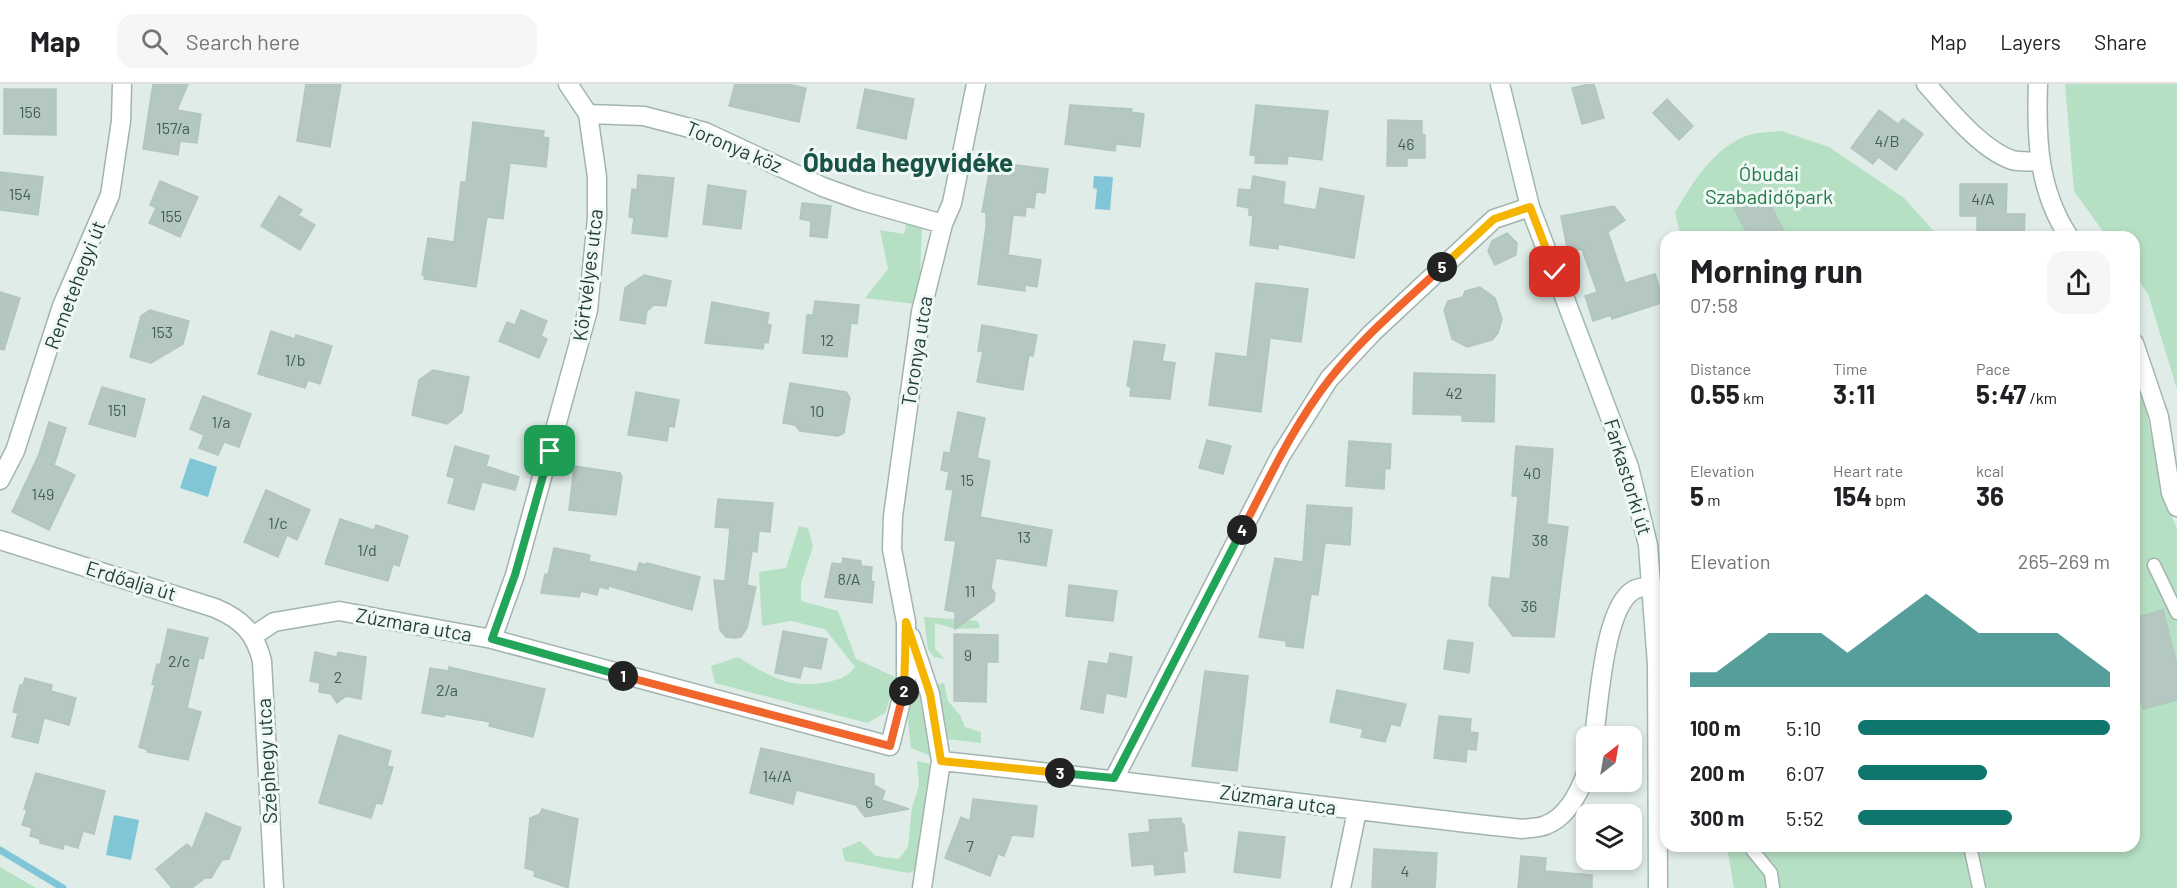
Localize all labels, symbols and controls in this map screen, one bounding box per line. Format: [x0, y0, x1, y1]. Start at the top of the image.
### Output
search box [117, 14, 537, 68]
text: Map [30, 24, 81, 58]
icon: search [138, 25, 171, 58]
text: Search here [186, 28, 300, 54]
text: Map [1930, 29, 1967, 54]
text: Layers [2000, 29, 2061, 54]
text: Share [2094, 29, 2147, 54]
house number: 156 [19, 102, 41, 121]
street label: Toronya köz [683, 115, 786, 177]
house number: 157/a [156, 118, 190, 137]
house number: 4/B [1874, 131, 1900, 150]
house number: 46 [1397, 134, 1415, 153]
district label: Óbuda hegyvidéke [803, 146, 1013, 177]
park label: Óbudai Szabadidőpark [1705, 161, 1833, 208]
house number: 154 [9, 184, 31, 203]
house number: 4/A [1971, 189, 1995, 208]
house number: 155 [160, 206, 182, 225]
street label: Körtvélyes utca [567, 207, 607, 342]
street label: Remetehegyi út [39, 217, 110, 352]
pin [1529, 246, 1580, 297]
text: Morning run [1690, 250, 1863, 290]
button: share [2047, 251, 2110, 314]
pin: 5 [1427, 252, 1457, 282]
icon: check [1538, 255, 1571, 288]
text: 5 [1438, 257, 1446, 276]
text: 07:58 [1690, 293, 1738, 317]
street label: Toronya utca [895, 294, 937, 408]
house number: 153 [151, 322, 173, 341]
house number: 12 [820, 330, 834, 349]
house number: 1/b [285, 350, 305, 369]
text: Distance [1690, 359, 1751, 378]
text: Time [1833, 359, 1868, 378]
text: Pace [1976, 359, 2010, 378]
text: 0.55 [1690, 378, 1740, 409]
text: 3:11 [1833, 378, 1875, 409]
text: 5:47 [1976, 378, 2026, 409]
house number: 42 [1445, 383, 1463, 402]
text: km [1740, 388, 1764, 407]
text: /km [2026, 388, 2057, 407]
house number: 151 [108, 400, 126, 419]
house number: 10 [810, 401, 824, 420]
house number: 1/a [212, 412, 231, 431]
street label: Farkastorki út [1600, 416, 1658, 538]
pin [524, 425, 575, 476]
icon: arrive [533, 434, 566, 467]
text: Elevation [1690, 461, 1754, 480]
text: Heart rate [1833, 461, 1903, 480]
text: kcal [1976, 461, 2004, 480]
house number: 40 [1523, 463, 1541, 482]
house number: 15 [960, 470, 974, 489]
text: 5 [1690, 480, 1704, 511]
text: 154 [1833, 480, 1872, 511]
text: 36 [1976, 480, 2004, 511]
house number: 149 [32, 484, 54, 503]
text: m [1704, 490, 1720, 509]
text: bpm [1872, 490, 1906, 509]
house number: 1/c [268, 513, 288, 532]
pin: 4 [1227, 515, 1257, 545]
text: 4 [1237, 520, 1247, 539]
house number: 13 [1017, 527, 1031, 546]
house number: 38 [1532, 530, 1548, 549]
house number: 1/d [357, 540, 377, 559]
text: Elevation [1690, 549, 1771, 573]
text: 265–269 m [2018, 549, 2110, 573]
street label: Erdőalja út [83, 555, 179, 605]
house number: 8/A [837, 569, 861, 588]
house number: 11 [964, 581, 976, 600]
house number: 36 [1521, 596, 1537, 615]
street label: Zúzmara utca [354, 602, 474, 646]
house number: 9 [964, 645, 972, 664]
house number: 2/c [168, 651, 190, 670]
pin: 1 [608, 661, 638, 691]
text: 1 [620, 666, 626, 685]
house number: 2 [334, 667, 342, 686]
pin: 2 [889, 676, 919, 706]
house number: 2/a [436, 680, 458, 699]
text: 2 [900, 681, 908, 700]
street label: Széphegy utca [251, 698, 281, 825]
text: 100 m [1690, 716, 1741, 740]
text: 5:10 [1786, 716, 1821, 740]
north arrow [1576, 726, 1642, 792]
map controls [1576, 726, 1642, 870]
pin: 3 [1045, 758, 1075, 788]
text: 200 m [1690, 761, 1745, 785]
text: 6:07 [1786, 761, 1824, 785]
text: 3 [1056, 763, 1064, 782]
house number: 14/A [762, 766, 792, 785]
street label: Zúzmara utca [1218, 779, 1338, 819]
house number: 6 [865, 792, 873, 811]
button: layers [1576, 804, 1642, 870]
text: 300 m [1690, 806, 1744, 830]
text: 5:52 [1786, 806, 1824, 830]
house number: 7 [966, 836, 974, 855]
house number: 4 [1401, 861, 1409, 880]

